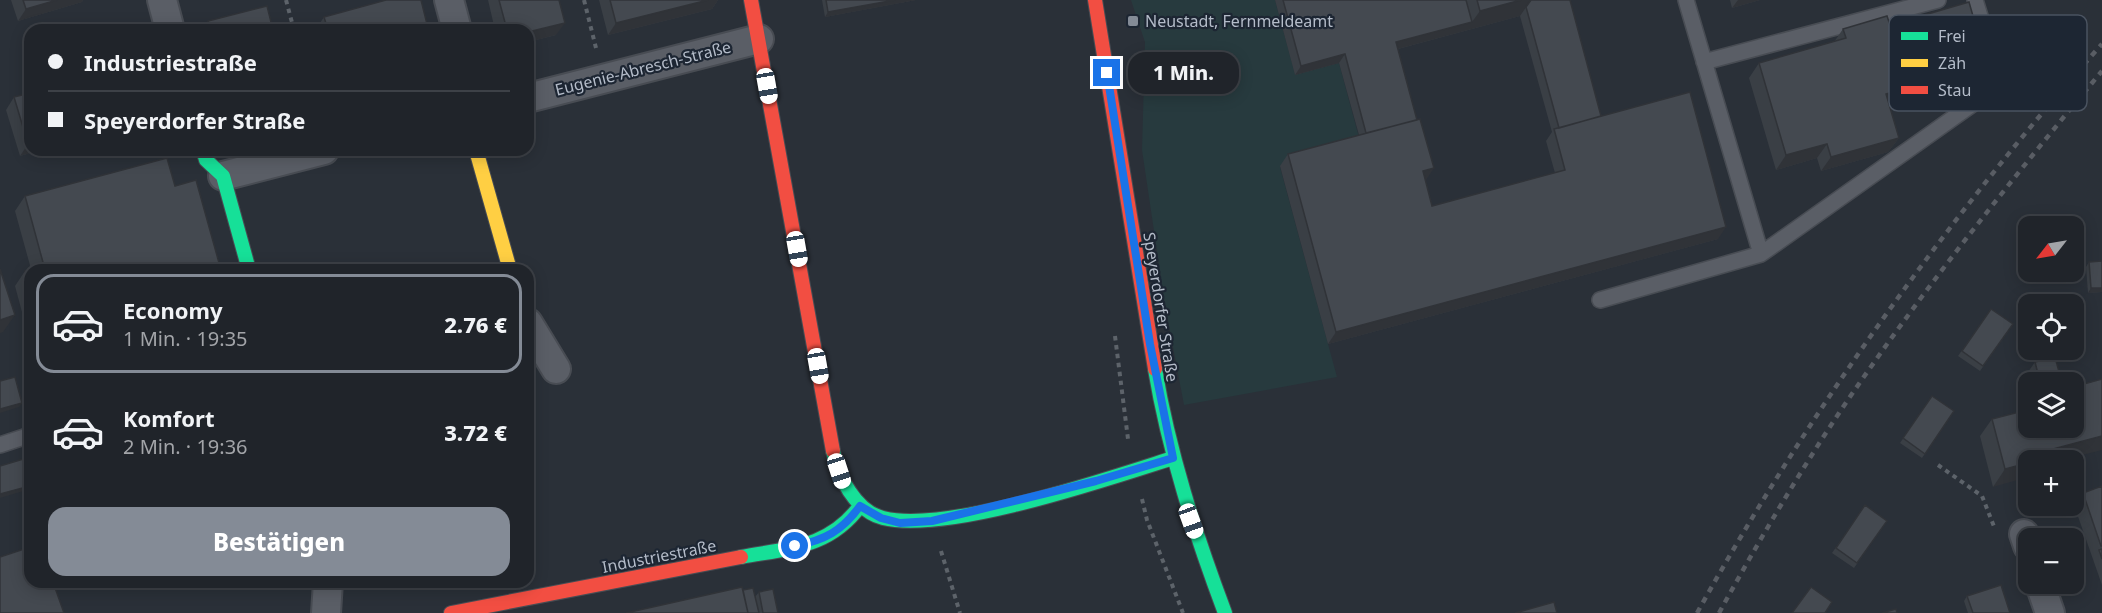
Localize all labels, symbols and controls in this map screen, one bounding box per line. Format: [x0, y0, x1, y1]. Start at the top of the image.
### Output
place label: Neustadt, Fernmeldeamt [1145, 10, 1333, 32]
marker: Neustadt, Fernmeldeamt [1126, 14, 1140, 28]
legend [1889, 15, 2087, 111]
text: Frei [1938, 25, 1966, 47]
street label: Eugenie-Abresch-Straße [553, 35, 733, 101]
text: Industriestraße [84, 47, 257, 77]
callout: 1 Min. [1128, 52, 1239, 94]
text: Zäh [1938, 52, 1966, 74]
route end [1093, 59, 1120, 86]
text: 1 Min. [1153, 59, 1214, 86]
car [755, 67, 779, 105]
text: Stau [1938, 79, 1971, 101]
text: Speyerdorfer Straße [84, 105, 305, 135]
north arrow [2018, 216, 2084, 282]
map controls [2018, 216, 2084, 594]
car [785, 230, 809, 268]
street label: Speyerdorfer Straße [1138, 231, 1184, 383]
button: locate [2018, 294, 2084, 360]
text: Economy [123, 295, 222, 325]
icon: car [51, 297, 105, 351]
text: 2.76 € [444, 309, 507, 339]
text: 1 Min. · 19:35 [123, 325, 248, 352]
car [806, 347, 830, 385]
button: layers [2018, 372, 2084, 438]
text: Komfort [123, 403, 214, 433]
icon: car [51, 405, 105, 459]
text: 3.72 € [444, 417, 507, 447]
text: 2 Min. · 19:36 [123, 433, 248, 460]
button: + [2018, 450, 2084, 516]
car [825, 451, 853, 491]
car [1176, 501, 1206, 541]
button: Bestätigen [48, 507, 510, 576]
button: − [2018, 528, 2084, 594]
route start [781, 532, 808, 559]
street label: Industriestraße [600, 534, 718, 578]

